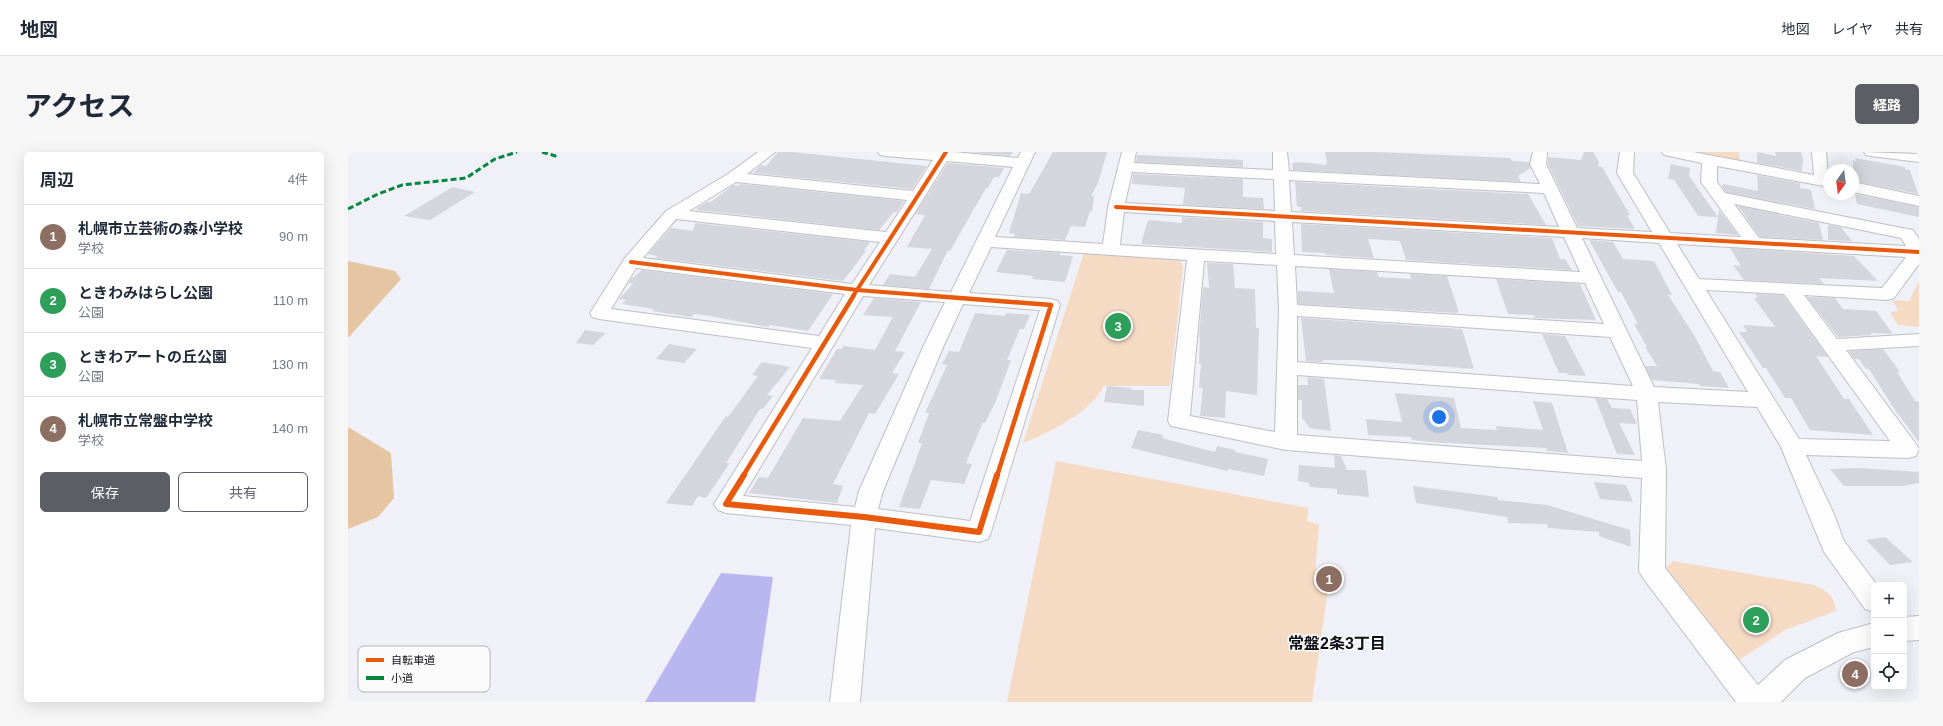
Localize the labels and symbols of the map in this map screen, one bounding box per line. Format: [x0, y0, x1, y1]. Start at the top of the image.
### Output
north arrow [1823, 164, 1859, 200]
pin: 3 [1105, 311, 1131, 341]
your location [1429, 407, 1449, 427]
pin: 1 [1316, 564, 1342, 594]
pin: 2 [1743, 605, 1769, 635]
district label: 常盤2条3丁目 [1288, 635, 1386, 652]
legend [358, 646, 490, 692]
text: 自転車道 [391, 654, 435, 666]
pin: 4 [1842, 659, 1868, 689]
text: 小道 [391, 672, 413, 684]

